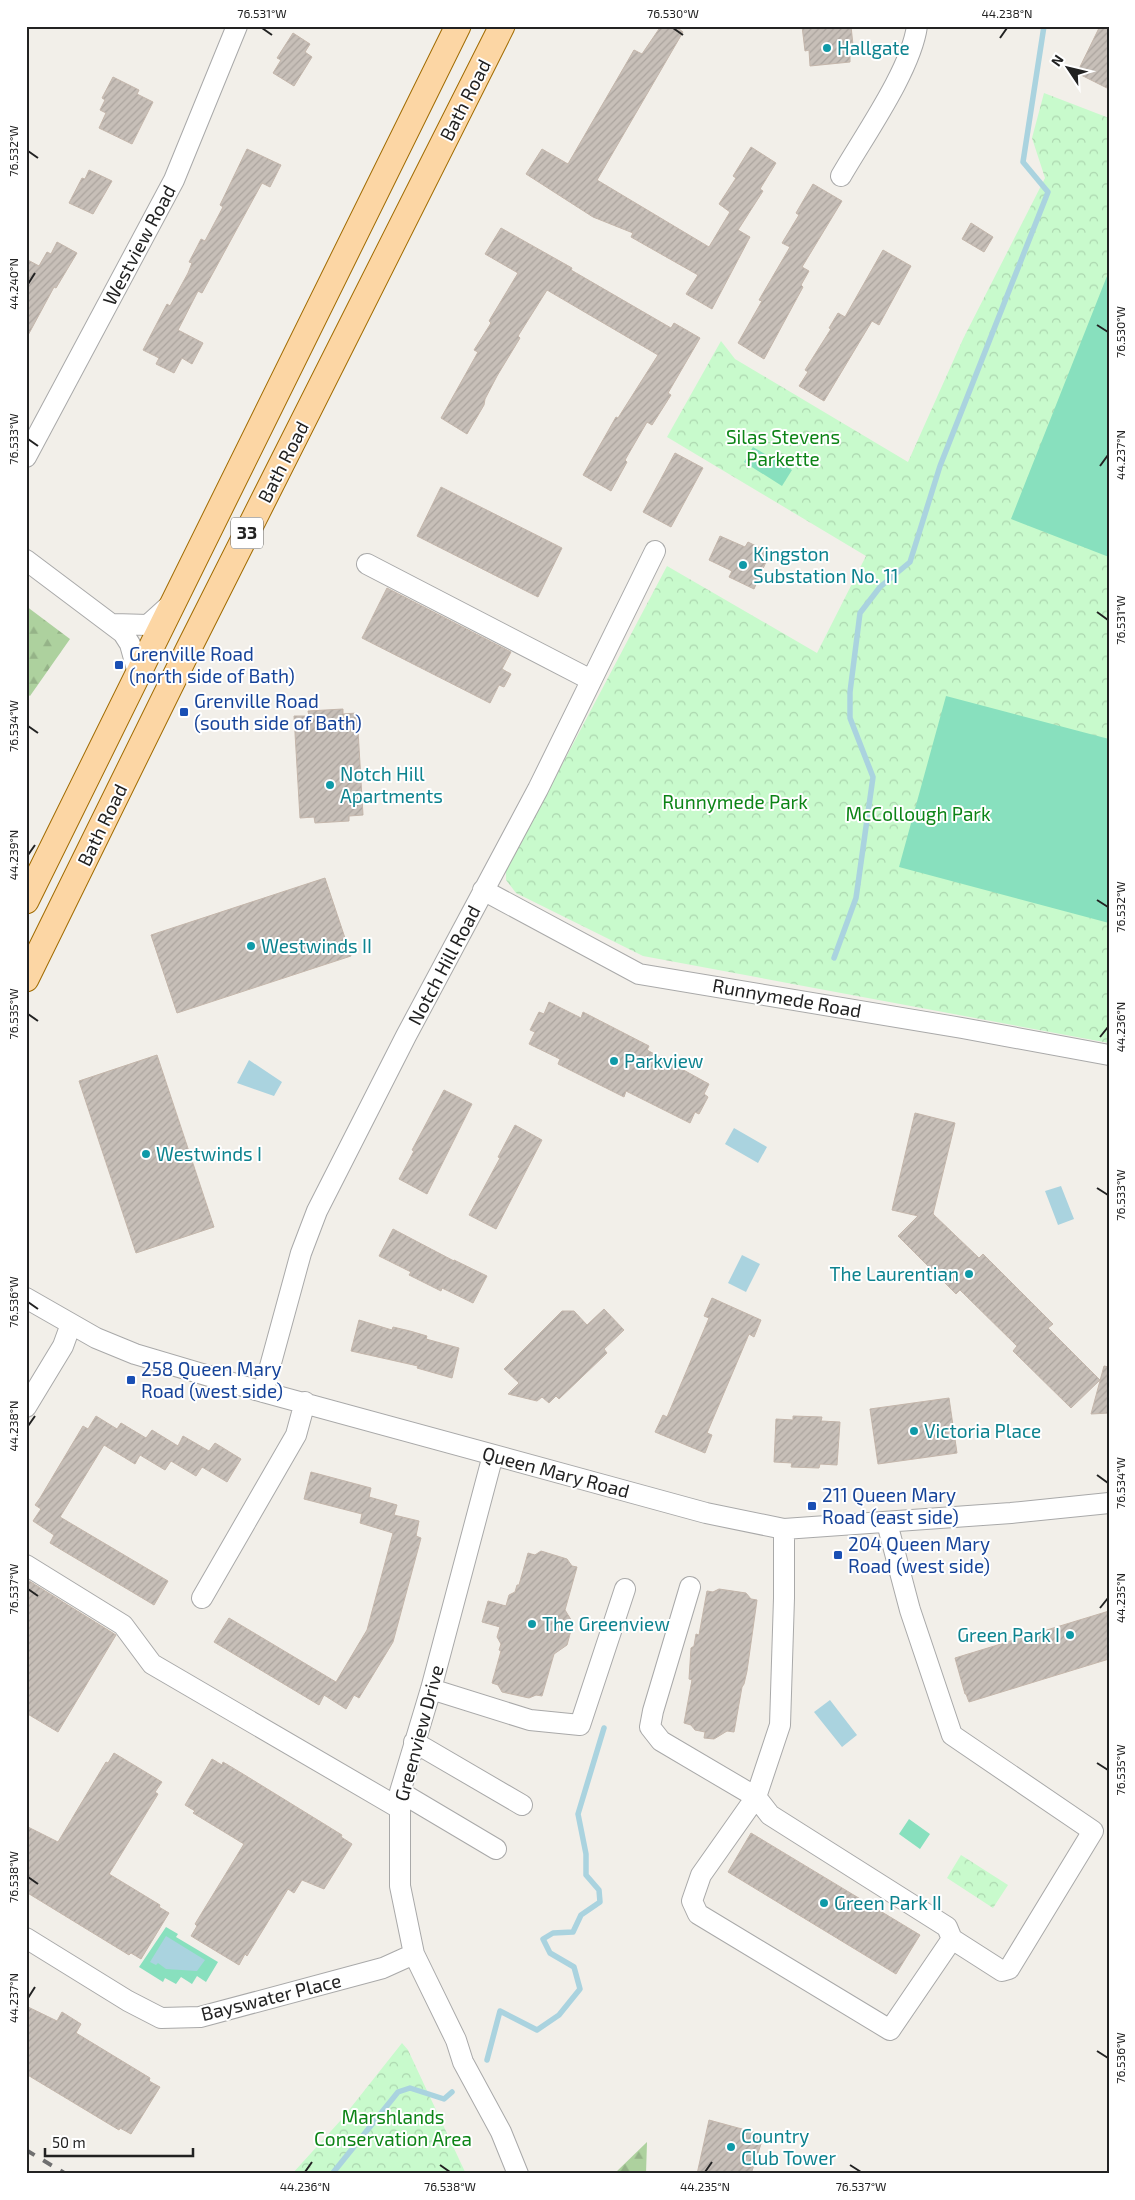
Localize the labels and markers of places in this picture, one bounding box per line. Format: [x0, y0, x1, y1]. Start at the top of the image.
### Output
place label: Hallgate [837, 36, 910, 59]
marker: Hallgate [821, 42, 833, 54]
place label: Kingston Substation No. 11 [753, 542, 899, 587]
marker: Kingston Substation No. 11 [737, 559, 749, 571]
place label: Grenville Road (north side of Bath) [129, 642, 295, 687]
marker: Grenville Road (north side of Bath) [113, 659, 125, 671]
place label: Grenville Road (south side of Bath) [194, 689, 362, 734]
marker: Grenville Road (south side of Bath) [178, 706, 190, 718]
place label: Notch Hill Apartments [340, 762, 443, 807]
marker: Notch Hill Apartments [324, 779, 336, 791]
place label: Westwinds II [261, 934, 372, 957]
marker: Westwinds II [245, 940, 257, 952]
place label: Parkview [624, 1049, 704, 1072]
marker: Parkview [608, 1055, 620, 1067]
place label: Westwinds I [156, 1142, 262, 1165]
marker: Westwinds I [140, 1148, 152, 1160]
place label: The Laurentian [829, 1262, 959, 1285]
marker: The Laurentian [963, 1268, 975, 1280]
place label: 258 Queen Mary Road (west side) [141, 1357, 283, 1402]
marker: 258 Queen Mary Road (west side) [125, 1374, 137, 1386]
place label: Victoria Place [924, 1419, 1041, 1442]
marker: Victoria Place [908, 1425, 920, 1437]
place label: 211 Queen Mary Road (east side) [822, 1483, 959, 1528]
marker: 211 Queen Mary Road (east side) [806, 1500, 818, 1512]
place label: 204 Queen Mary Road (west side) [848, 1532, 990, 1577]
marker: 204 Queen Mary Road (west side) [832, 1549, 844, 1561]
place label: The Greenview [542, 1612, 670, 1635]
marker: The Greenview [526, 1618, 538, 1630]
place label: Green Park I [957, 1623, 1060, 1646]
marker: Green Park I [1064, 1629, 1076, 1641]
place label: Green Park II [834, 1891, 942, 1914]
marker: Green Park II [818, 1897, 830, 1909]
place label: Country Club Tower [741, 2124, 836, 2169]
marker: Country Club Tower [725, 2141, 737, 2153]

